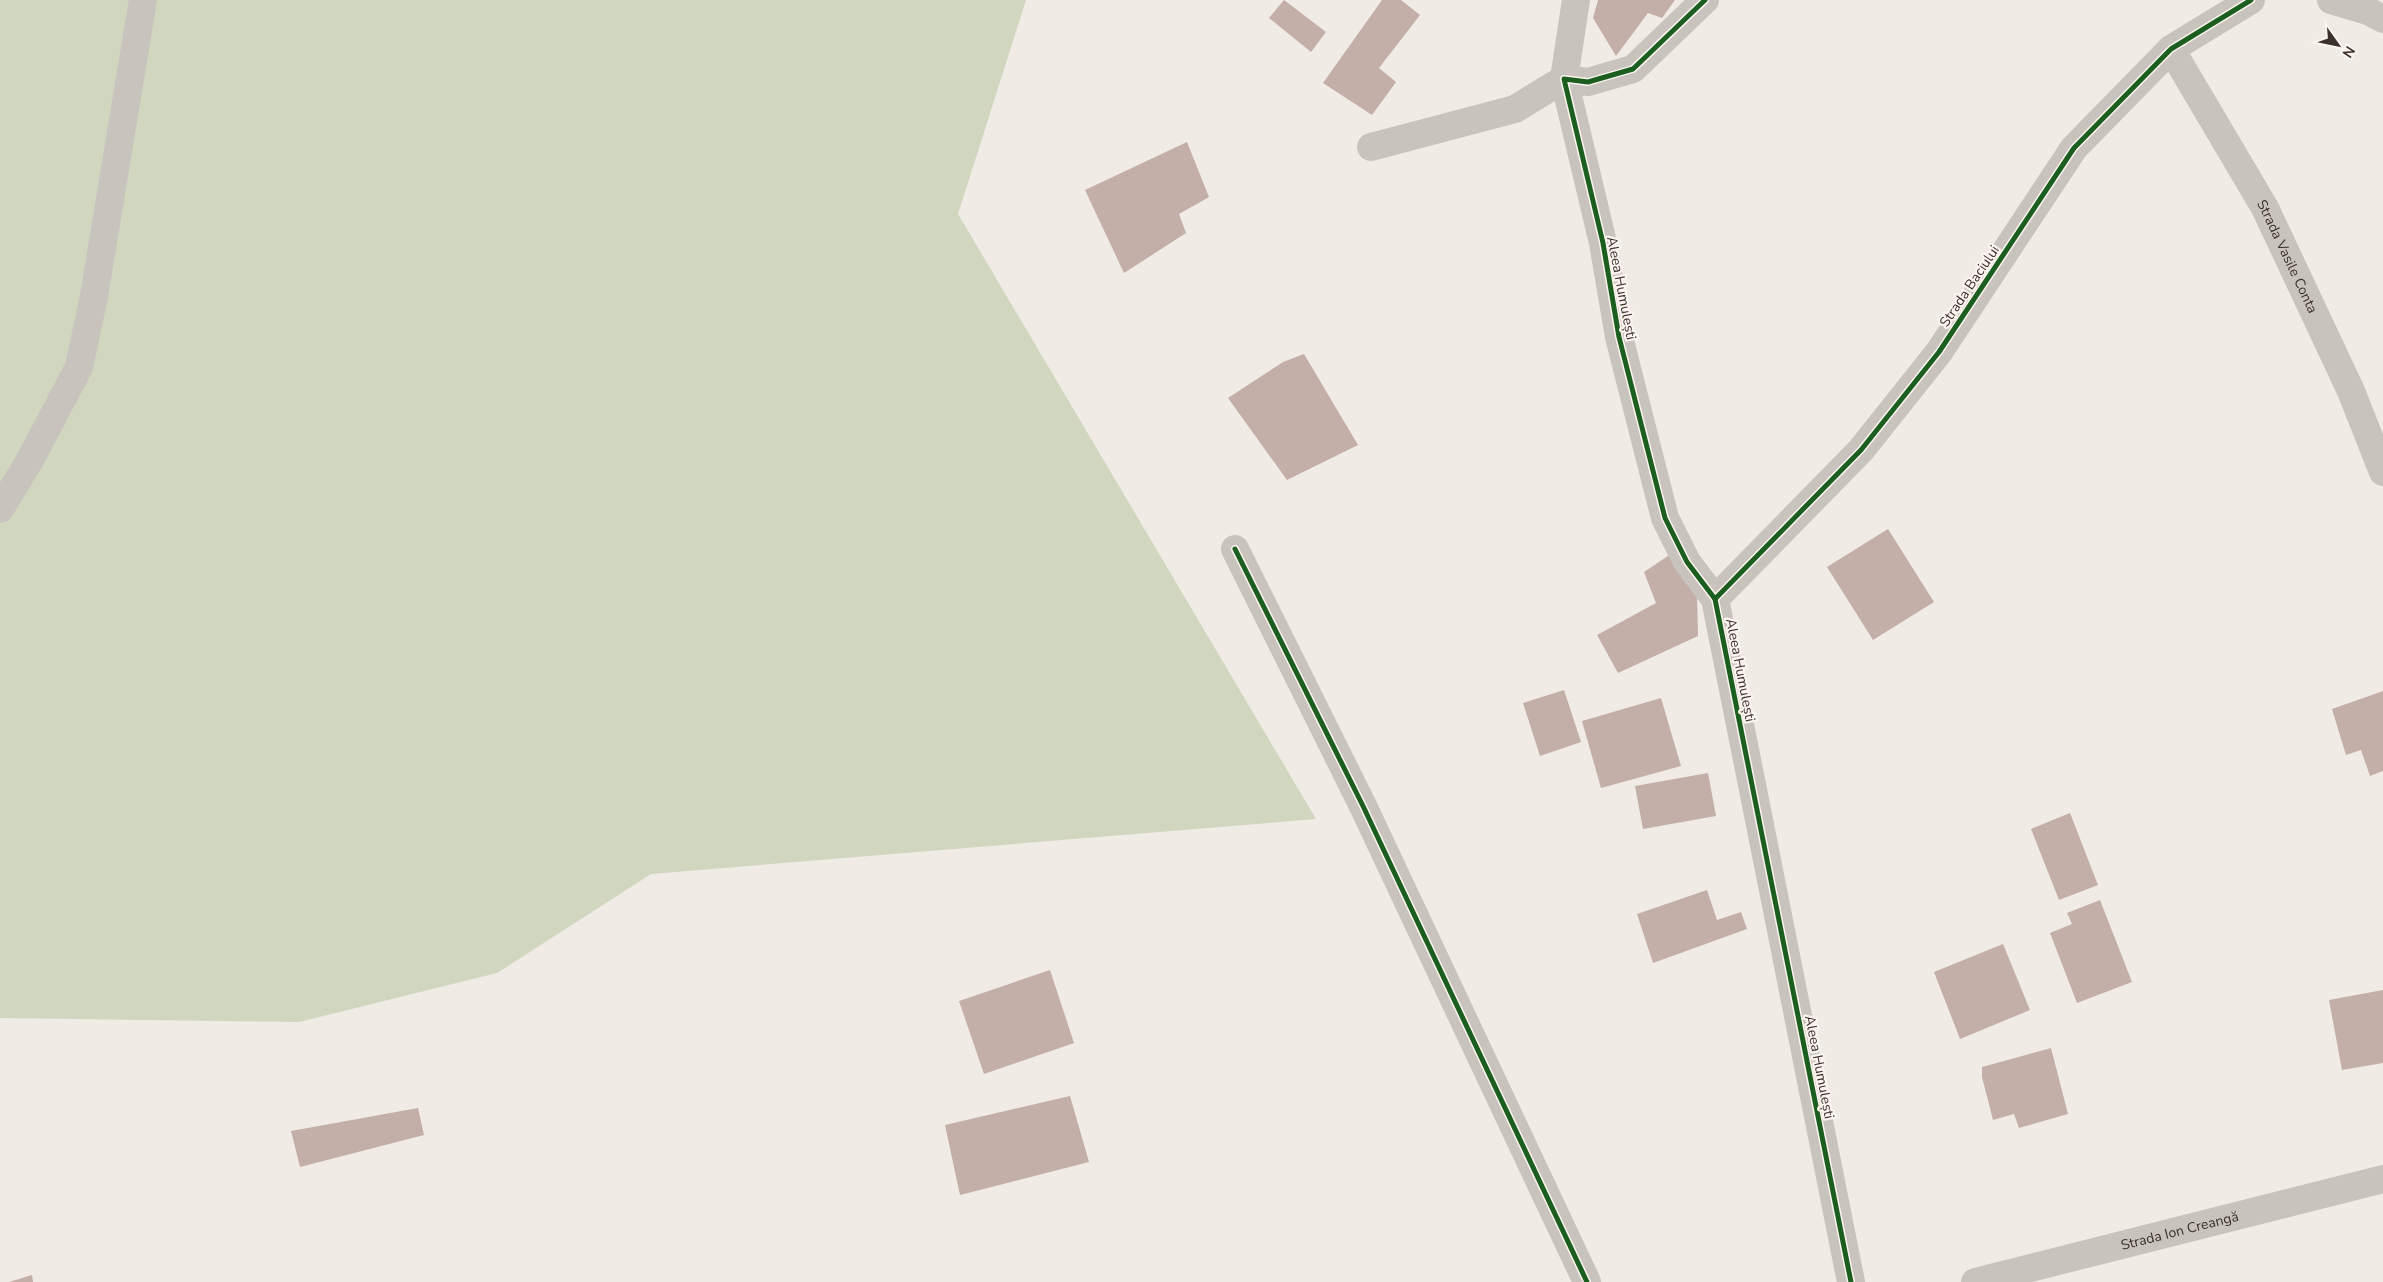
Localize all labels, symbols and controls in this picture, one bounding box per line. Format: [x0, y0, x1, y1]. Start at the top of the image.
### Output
north arrow [2313, 20, 2363, 70]
text: N [2338, 42, 2359, 61]
street label: Strada Vasile Conta [2252, 196, 2322, 316]
street label: Aleea Humulești [1602, 235, 1641, 341]
street label: Strada Baciului [1935, 242, 2004, 331]
street label: Aleea Humulești [1721, 617, 1760, 723]
street label: Aleea Humulești [1800, 1014, 1839, 1120]
street label: Strada Ion Creangă [2119, 1207, 2241, 1255]

